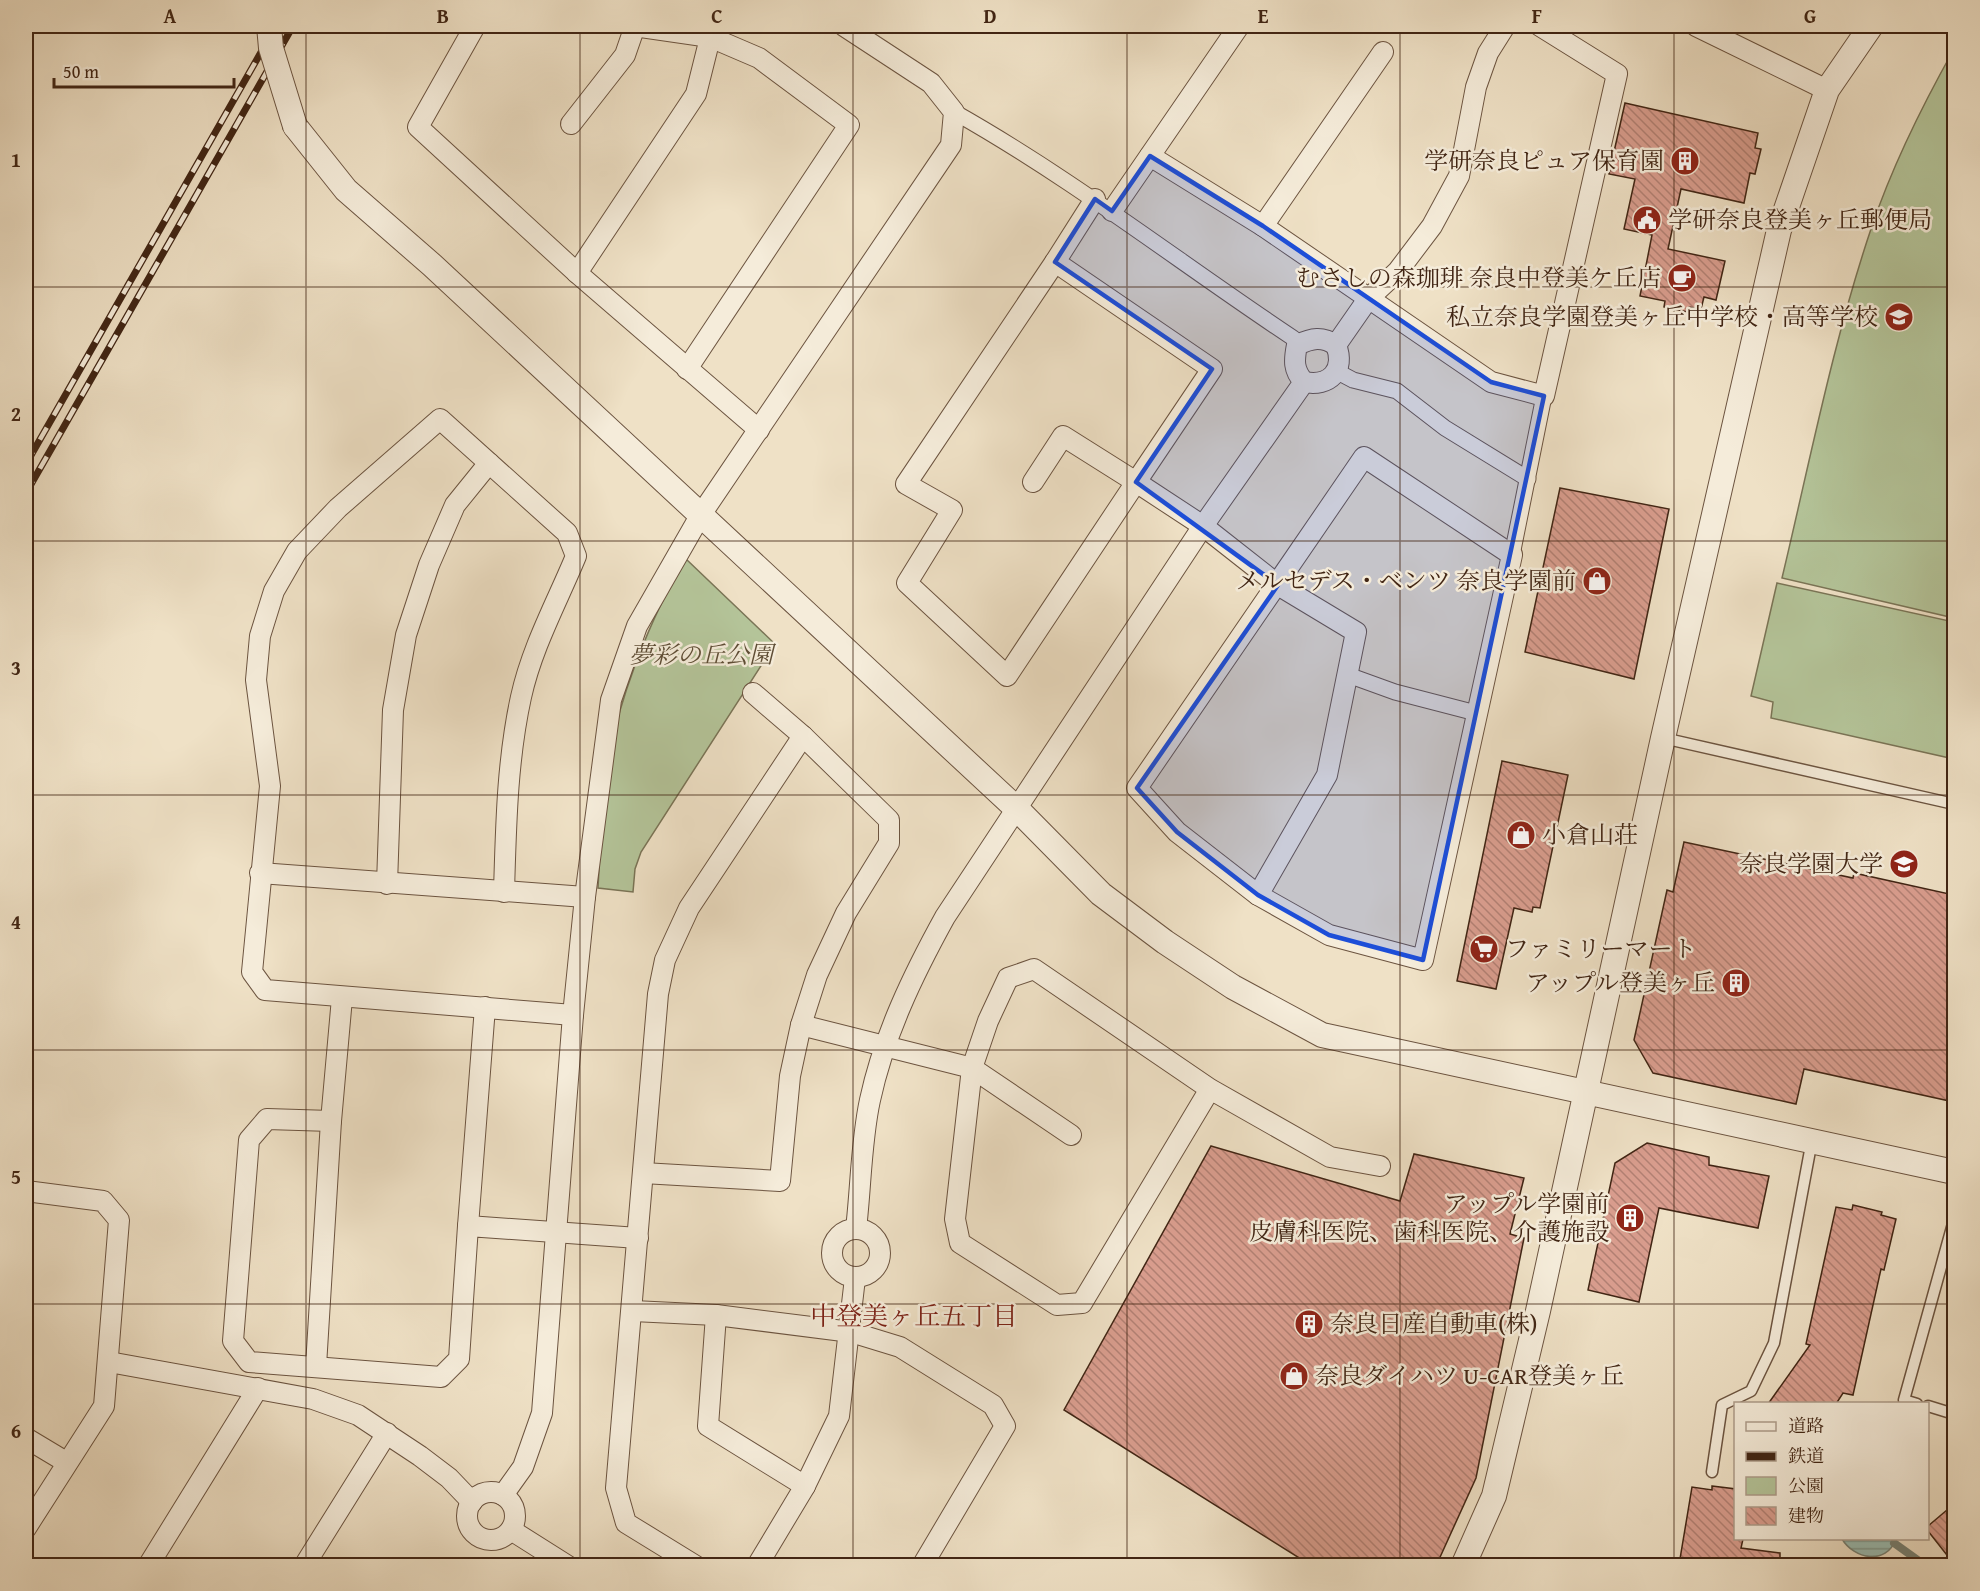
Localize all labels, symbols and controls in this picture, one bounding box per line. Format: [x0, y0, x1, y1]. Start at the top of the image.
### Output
text: A [164, 1, 177, 30]
text: B [437, 1, 449, 30]
text: C [711, 1, 723, 30]
text: D [983, 1, 997, 30]
text: E [1258, 1, 1269, 30]
text: F [1532, 1, 1542, 30]
text: G [1804, 1, 1816, 30]
scale bar [54, 51, 234, 89]
text: 50 m [63, 58, 99, 85]
place label: 学研奈良ピュア保育園 [1424, 143, 1664, 178]
text: 1 [11, 145, 21, 174]
building icon: 学研奈良ピュア保育園 [1669, 145, 1701, 177]
place label: 学研奈良登美ヶ丘郵便局 [1668, 202, 1932, 237]
public building icon: 学研奈良登美ヶ丘郵便局 [1631, 204, 1663, 236]
place label: むさしの森珈琲 奈良中登美ケ丘店 [1296, 260, 1661, 295]
cafe icon: むさしの森珈琲 奈良中登美ケ丘店 [1666, 262, 1698, 294]
place label: 私立奈良学園登美ヶ丘中学校・高等学校 [1446, 299, 1878, 334]
school or university icon: 私立奈良学園登美ヶ丘中学校・高等学校 [1883, 301, 1915, 333]
text: 2 [11, 399, 21, 428]
place label: メルセデス・ベンツ 奈良学園前 [1236, 563, 1576, 598]
shop icon: メルセデス・ベンツ 奈良学園前 [1581, 565, 1613, 597]
park label: 夢彩の丘公園 [629, 637, 777, 672]
text: 3 [11, 653, 21, 682]
place label: 小倉山荘 [1542, 817, 1638, 852]
shop icon: 小倉山荘 [1505, 819, 1537, 851]
place label: 奈良学園大学 [1739, 846, 1883, 881]
school or university icon: 奈良学園大学 [1888, 848, 1920, 880]
text: 4 [11, 907, 21, 936]
place label: ファミリーマート [1505, 931, 1697, 966]
supermarket icon: ファミリーマート [1468, 933, 1500, 965]
place label: アップル登美ヶ丘 [1526, 965, 1715, 1000]
building icon: アップル登美ヶ丘 [1720, 967, 1752, 999]
text: 5 [11, 1162, 21, 1191]
place label: アップル学園前 皮膚科医院、歯科医院、介護施設 [1249, 1186, 1609, 1249]
building icon: アップル学園前 皮膚科医院、歯科医院、介護施設 [1614, 1202, 1646, 1234]
district label: 中登美ヶ丘五丁目 [810, 1296, 1018, 1335]
place label: 奈良日産自動車(株) [1330, 1306, 1537, 1341]
building icon: 奈良日産自動車(株) [1293, 1308, 1325, 1340]
place label: 奈良ダイハツ U-CAR登美ヶ丘 [1315, 1358, 1624, 1393]
shop icon: 奈良ダイハツ U-CAR登美ヶ丘 [1278, 1360, 1310, 1392]
legend [1734, 1402, 1929, 1540]
text: 道路 [1788, 1412, 1824, 1439]
text: 6 [11, 1416, 21, 1445]
text: 鉄道 [1788, 1442, 1824, 1469]
text: 公園 [1788, 1472, 1824, 1499]
text: 建物 [1788, 1502, 1824, 1529]

